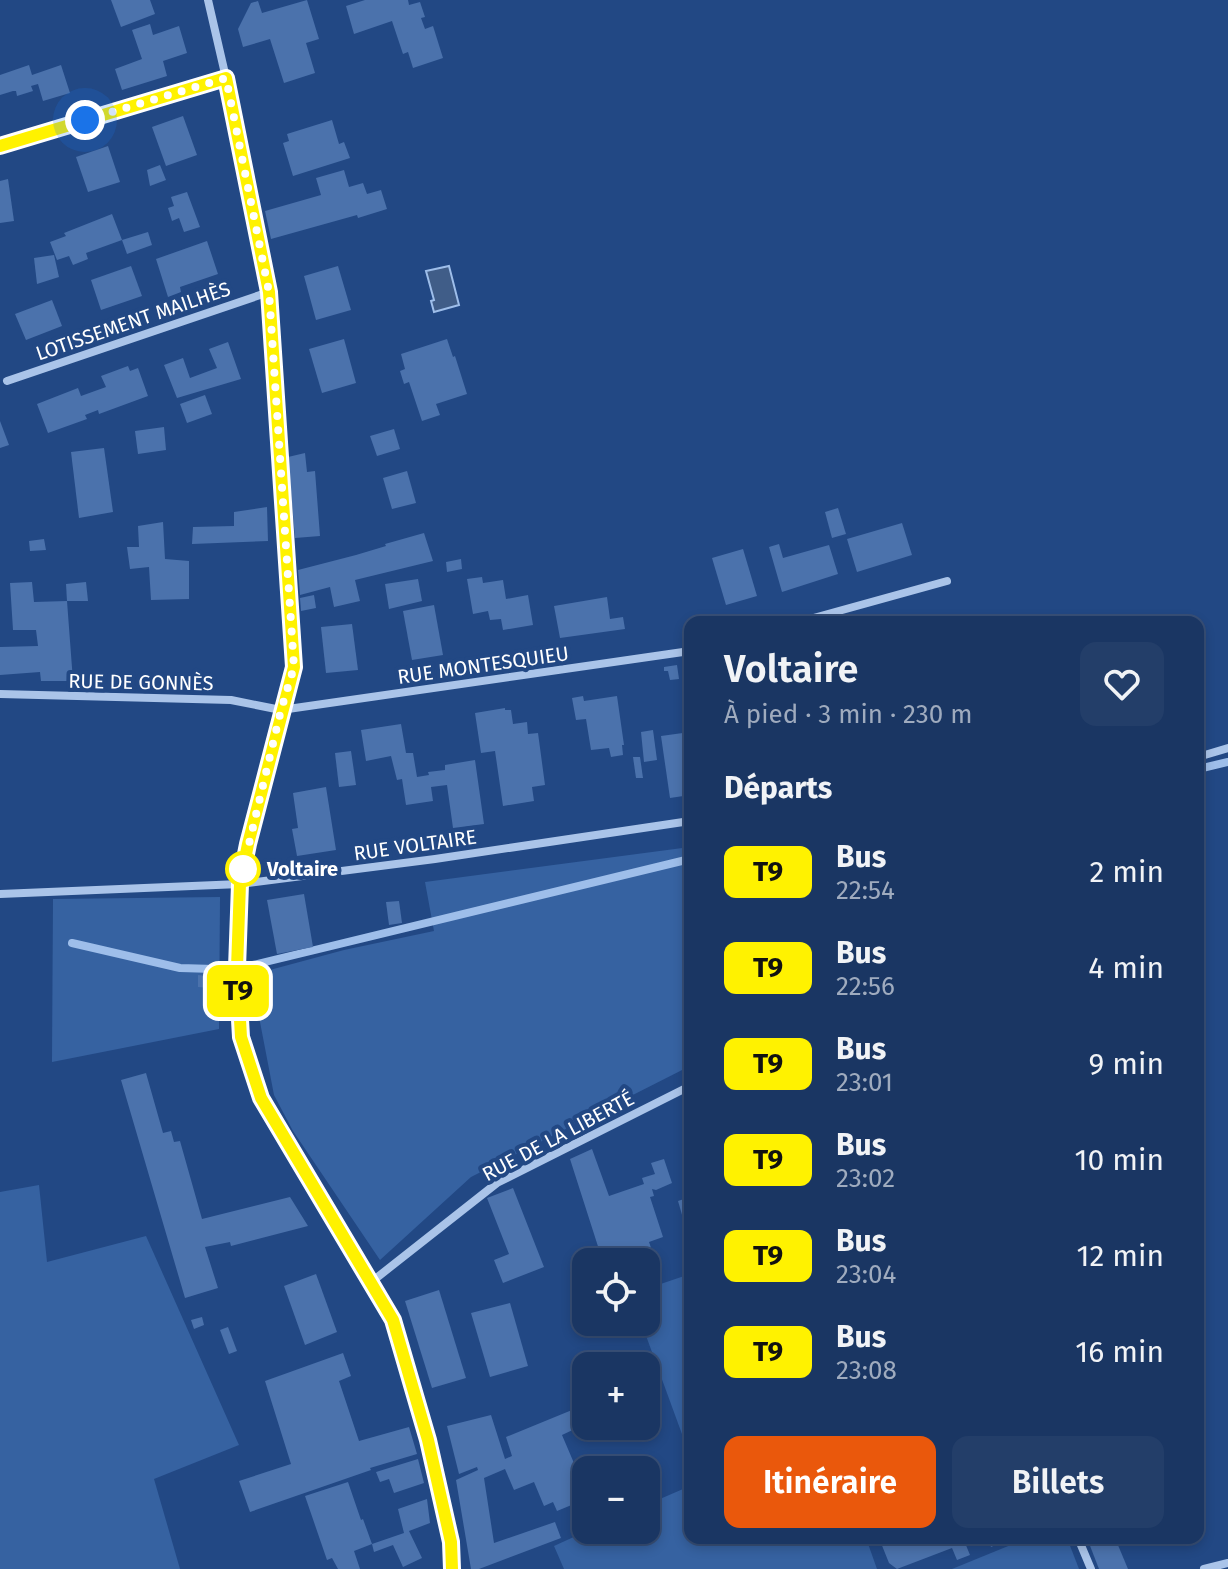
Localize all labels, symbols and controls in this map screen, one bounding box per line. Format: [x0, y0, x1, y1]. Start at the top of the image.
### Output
your location [65, 100, 105, 140]
street label: LOTISSEMENT MAILHÈS [33, 276, 234, 366]
street label: RUE MONTESQUIEU [396, 641, 570, 689]
button: heart [1080, 642, 1164, 726]
text: Voltaire [724, 646, 858, 692]
street label: RUE DE GONNÈS [68, 669, 214, 695]
text: À pied · 3 min · 230 m [724, 699, 972, 730]
text: Départs [724, 770, 832, 806]
street label: RUE VOLTAIRE [352, 824, 478, 866]
text: Bus [836, 839, 886, 875]
marker: Voltaire [226, 852, 260, 886]
text: 2 min [1089, 854, 1164, 890]
text: T9 [753, 855, 783, 888]
place label: Voltaire [266, 857, 338, 881]
text: 22:54 [836, 875, 895, 906]
text: Bus [836, 935, 886, 971]
text: 4 min [1088, 950, 1164, 986]
text: T9 [753, 951, 783, 984]
line badge: T9 [202, 965, 274, 1017]
text: 22:56 [836, 971, 895, 1002]
text: T9 [223, 974, 253, 1007]
text: Bus [836, 1031, 886, 1067]
text: 9 min [1089, 1046, 1164, 1082]
text: T9 [753, 1047, 783, 1080]
text: 23:01 [836, 1067, 893, 1098]
street label: RUE DE LA LIBERTÉ [478, 1086, 638, 1186]
text: Bus [836, 1127, 886, 1163]
text: 10 min [1075, 1142, 1164, 1178]
text: T9 [753, 1143, 783, 1176]
text: 23:02 [836, 1163, 895, 1194]
text: Bus [836, 1223, 886, 1259]
text: 12 min [1076, 1238, 1164, 1274]
text: T9 [753, 1239, 783, 1272]
map controls [572, 1248, 660, 1544]
button: locate [572, 1248, 660, 1336]
text: 23:04 [836, 1259, 896, 1290]
text: Bus [836, 1319, 886, 1355]
text: 16 min [1075, 1334, 1164, 1370]
text: T9 [753, 1335, 783, 1368]
button: + [572, 1352, 660, 1440]
text: 23:08 [836, 1355, 897, 1386]
button: Itinéraire [724, 1436, 936, 1528]
button: Billets [952, 1436, 1164, 1528]
button: − [572, 1456, 660, 1544]

